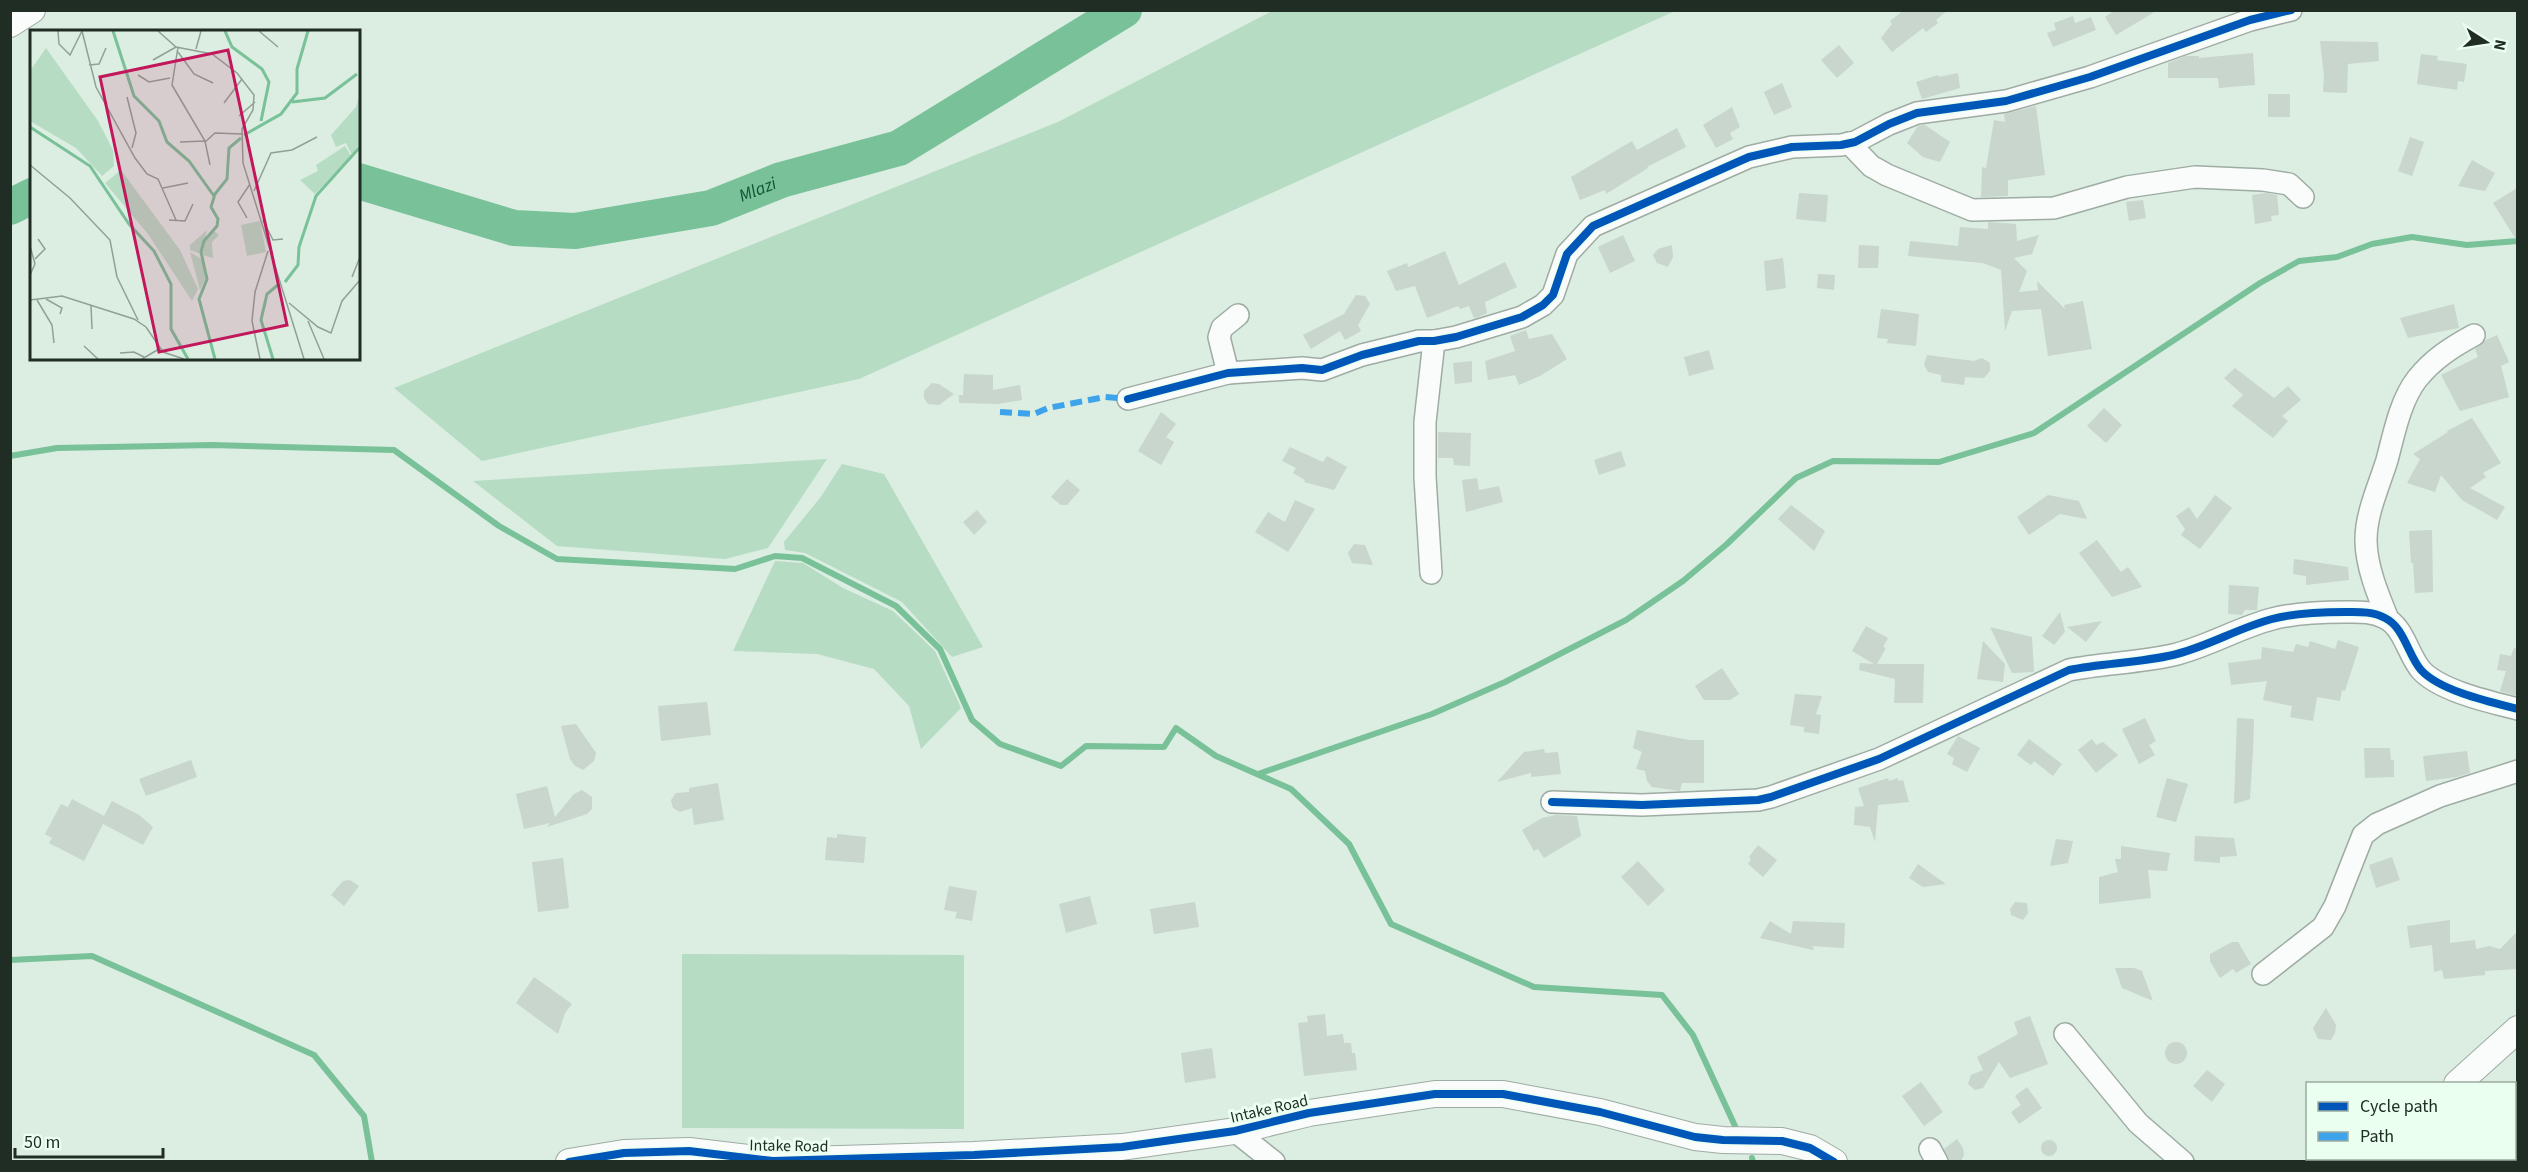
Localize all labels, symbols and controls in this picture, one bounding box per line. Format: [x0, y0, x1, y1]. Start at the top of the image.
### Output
north arrow [2456, 12, 2516, 72]
inset map [30, 30, 360, 360]
text: N [2488, 37, 2512, 52]
water label: Mlazi [735, 171, 781, 209]
legend [2306, 1082, 2516, 1160]
street label: Intake Road [1228, 1089, 1310, 1129]
text: Cycle path [2360, 1094, 2438, 1119]
scale bar [15, 1121, 164, 1159]
text: Path [2360, 1124, 2394, 1149]
text: 50 m [24, 1130, 60, 1155]
street label: Intake Road [749, 1134, 829, 1158]

